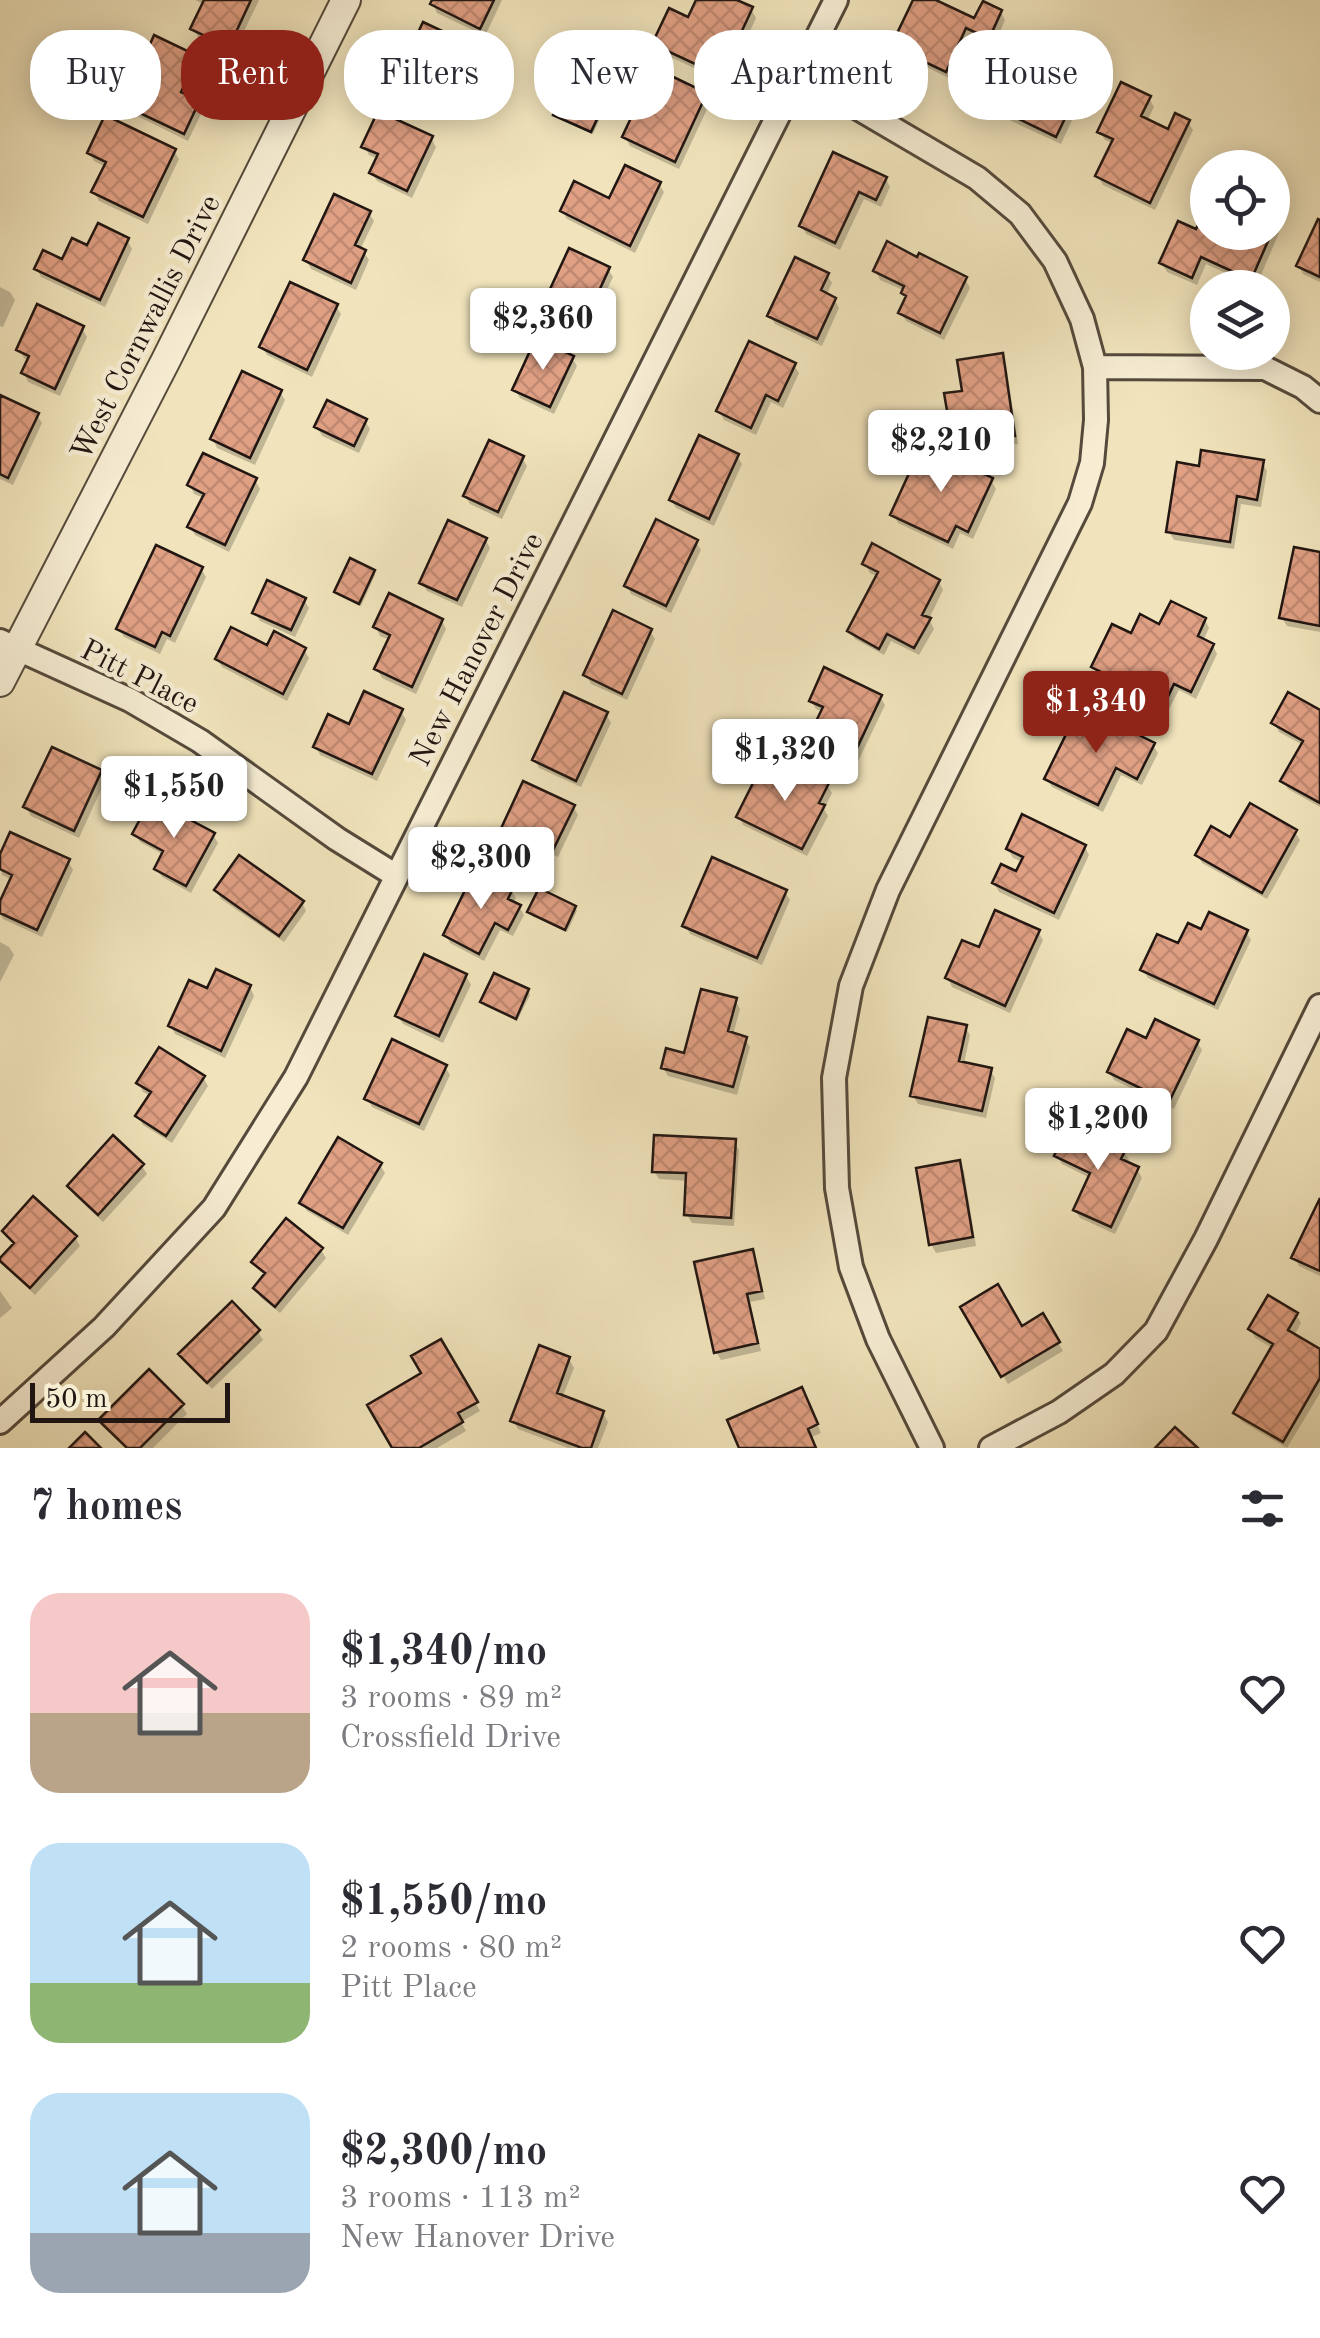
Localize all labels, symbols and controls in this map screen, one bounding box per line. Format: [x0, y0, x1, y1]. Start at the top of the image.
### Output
chip: Buy [30, 30, 161, 120]
chip: Rent [181, 30, 324, 120]
chip: Filters [344, 30, 514, 120]
chip: New [534, 30, 674, 120]
chip: Apartment [694, 30, 928, 120]
chip: House [948, 30, 1113, 120]
map controls [1190, 150, 1290, 370]
button: locate [1190, 150, 1290, 250]
street label: West Cornwallis Drive [67, 190, 227, 465]
button: layers [1190, 270, 1290, 370]
pin: $2,360 [462, 288, 624, 373]
text: $2,360 [492, 304, 594, 336]
pin: $2,210 [860, 410, 1022, 495]
text: $2,210 [890, 426, 992, 458]
street label: New Hanover Drive [406, 528, 550, 772]
street label: Pitt Place [75, 635, 203, 720]
pin: $1,340 [1015, 671, 1177, 756]
text: $1,340 [1045, 687, 1147, 719]
pin: $1,320 [704, 719, 866, 804]
text: $1,320 [734, 735, 836, 767]
pin: $1,550 [93, 756, 255, 841]
text: $1,550 [123, 772, 225, 804]
pin: $2,300 [400, 827, 562, 912]
text: $2,300 [430, 843, 532, 875]
pin: $1,200 [1017, 1088, 1179, 1173]
text: $1,200 [1047, 1104, 1149, 1136]
scale bar [30, 1378, 230, 1422]
text: 50 m [45, 1386, 108, 1414]
icon: filters [1235, 1481, 1290, 1536]
text: 7 homes [30, 1487, 182, 1529]
text: $1,340/mo [340, 1632, 547, 1674]
icon: home [110, 1633, 230, 1753]
icon: heart [1235, 1666, 1290, 1721]
text: 3 rooms · 89 m² [340, 1683, 562, 1715]
text: Crossfield Drive [340, 1723, 561, 1755]
text: $1,550/mo [340, 1882, 547, 1924]
icon: home [110, 1883, 230, 2003]
icon: heart [1235, 1916, 1290, 1971]
text: 2 rooms · 80 m² [340, 1933, 562, 1965]
text: Pitt Place [340, 1973, 477, 2005]
text: $2,300/mo [340, 2132, 547, 2174]
icon: home [110, 2133, 230, 2253]
icon: heart [1235, 2166, 1290, 2221]
text: 3 rooms · 113 m² [340, 2183, 581, 2215]
text: New Hanover Drive [340, 2223, 615, 2255]

